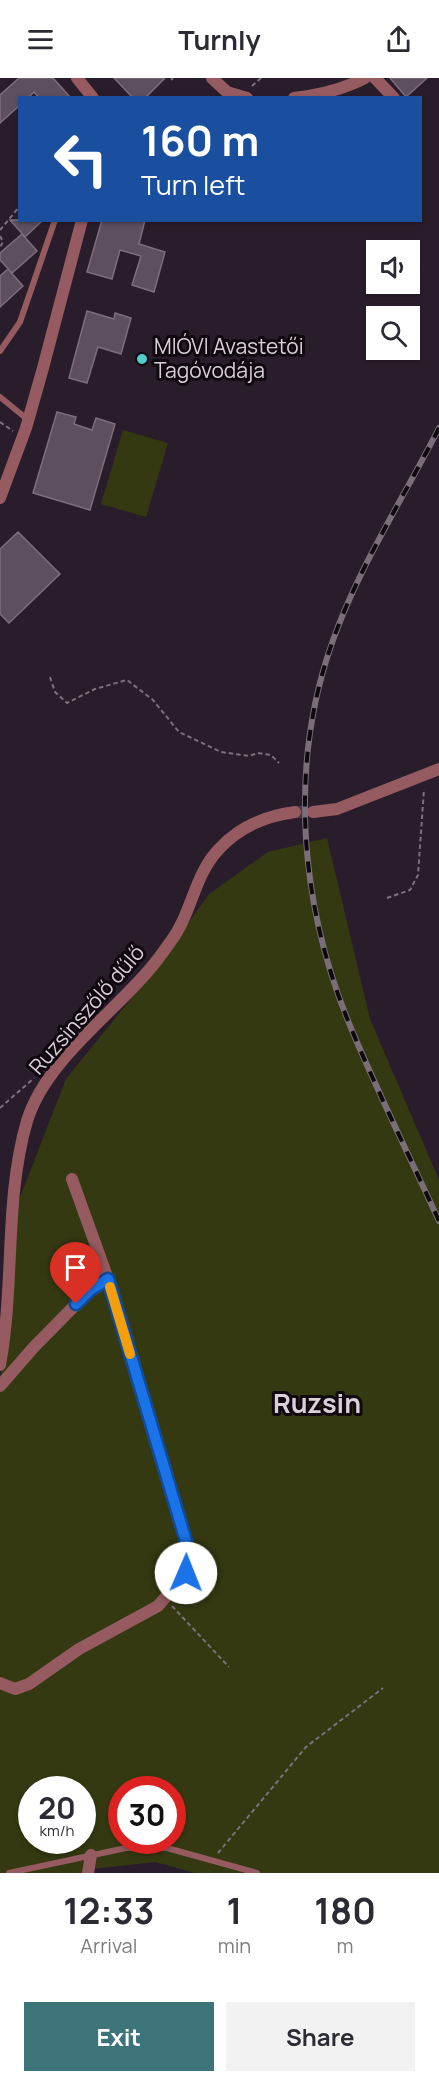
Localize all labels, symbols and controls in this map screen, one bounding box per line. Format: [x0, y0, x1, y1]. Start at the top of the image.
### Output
text: Turnly [178, 21, 261, 58]
icon: menu [24, 23, 57, 56]
icon: share [382, 23, 415, 56]
text: 160 m [141, 111, 259, 169]
icon: left [42, 120, 120, 198]
text: Turn left [141, 166, 245, 203]
map controls [366, 240, 420, 360]
button: sound [366, 240, 420, 294]
button: search [366, 306, 420, 360]
place label: MIÓVI Avastetői Tagóvodája [154, 332, 304, 384]
marker: MIÓVI Avastetői Tagóvodája [135, 352, 149, 366]
street label: Ruzsinszőlő dűlő [22, 939, 150, 1080]
pin [50, 1242, 101, 1304]
icon: arrive [59, 1251, 92, 1284]
district label: Ruzsin [273, 1384, 361, 1421]
position arrow [154, 1541, 218, 1605]
speed limit sign: 30 [108, 1776, 186, 1854]
text: 20 [38, 1787, 76, 1828]
text: km/h [40, 1820, 74, 1841]
text: 12:33 [63, 1886, 155, 1935]
text: 1 [227, 1886, 242, 1935]
text: 180 [314, 1886, 376, 1935]
text: Arrival [80, 1932, 137, 1959]
text: min [218, 1932, 251, 1959]
text: m [337, 1932, 354, 1959]
button: Exit [24, 2002, 214, 2071]
button: Share [226, 2002, 415, 2071]

